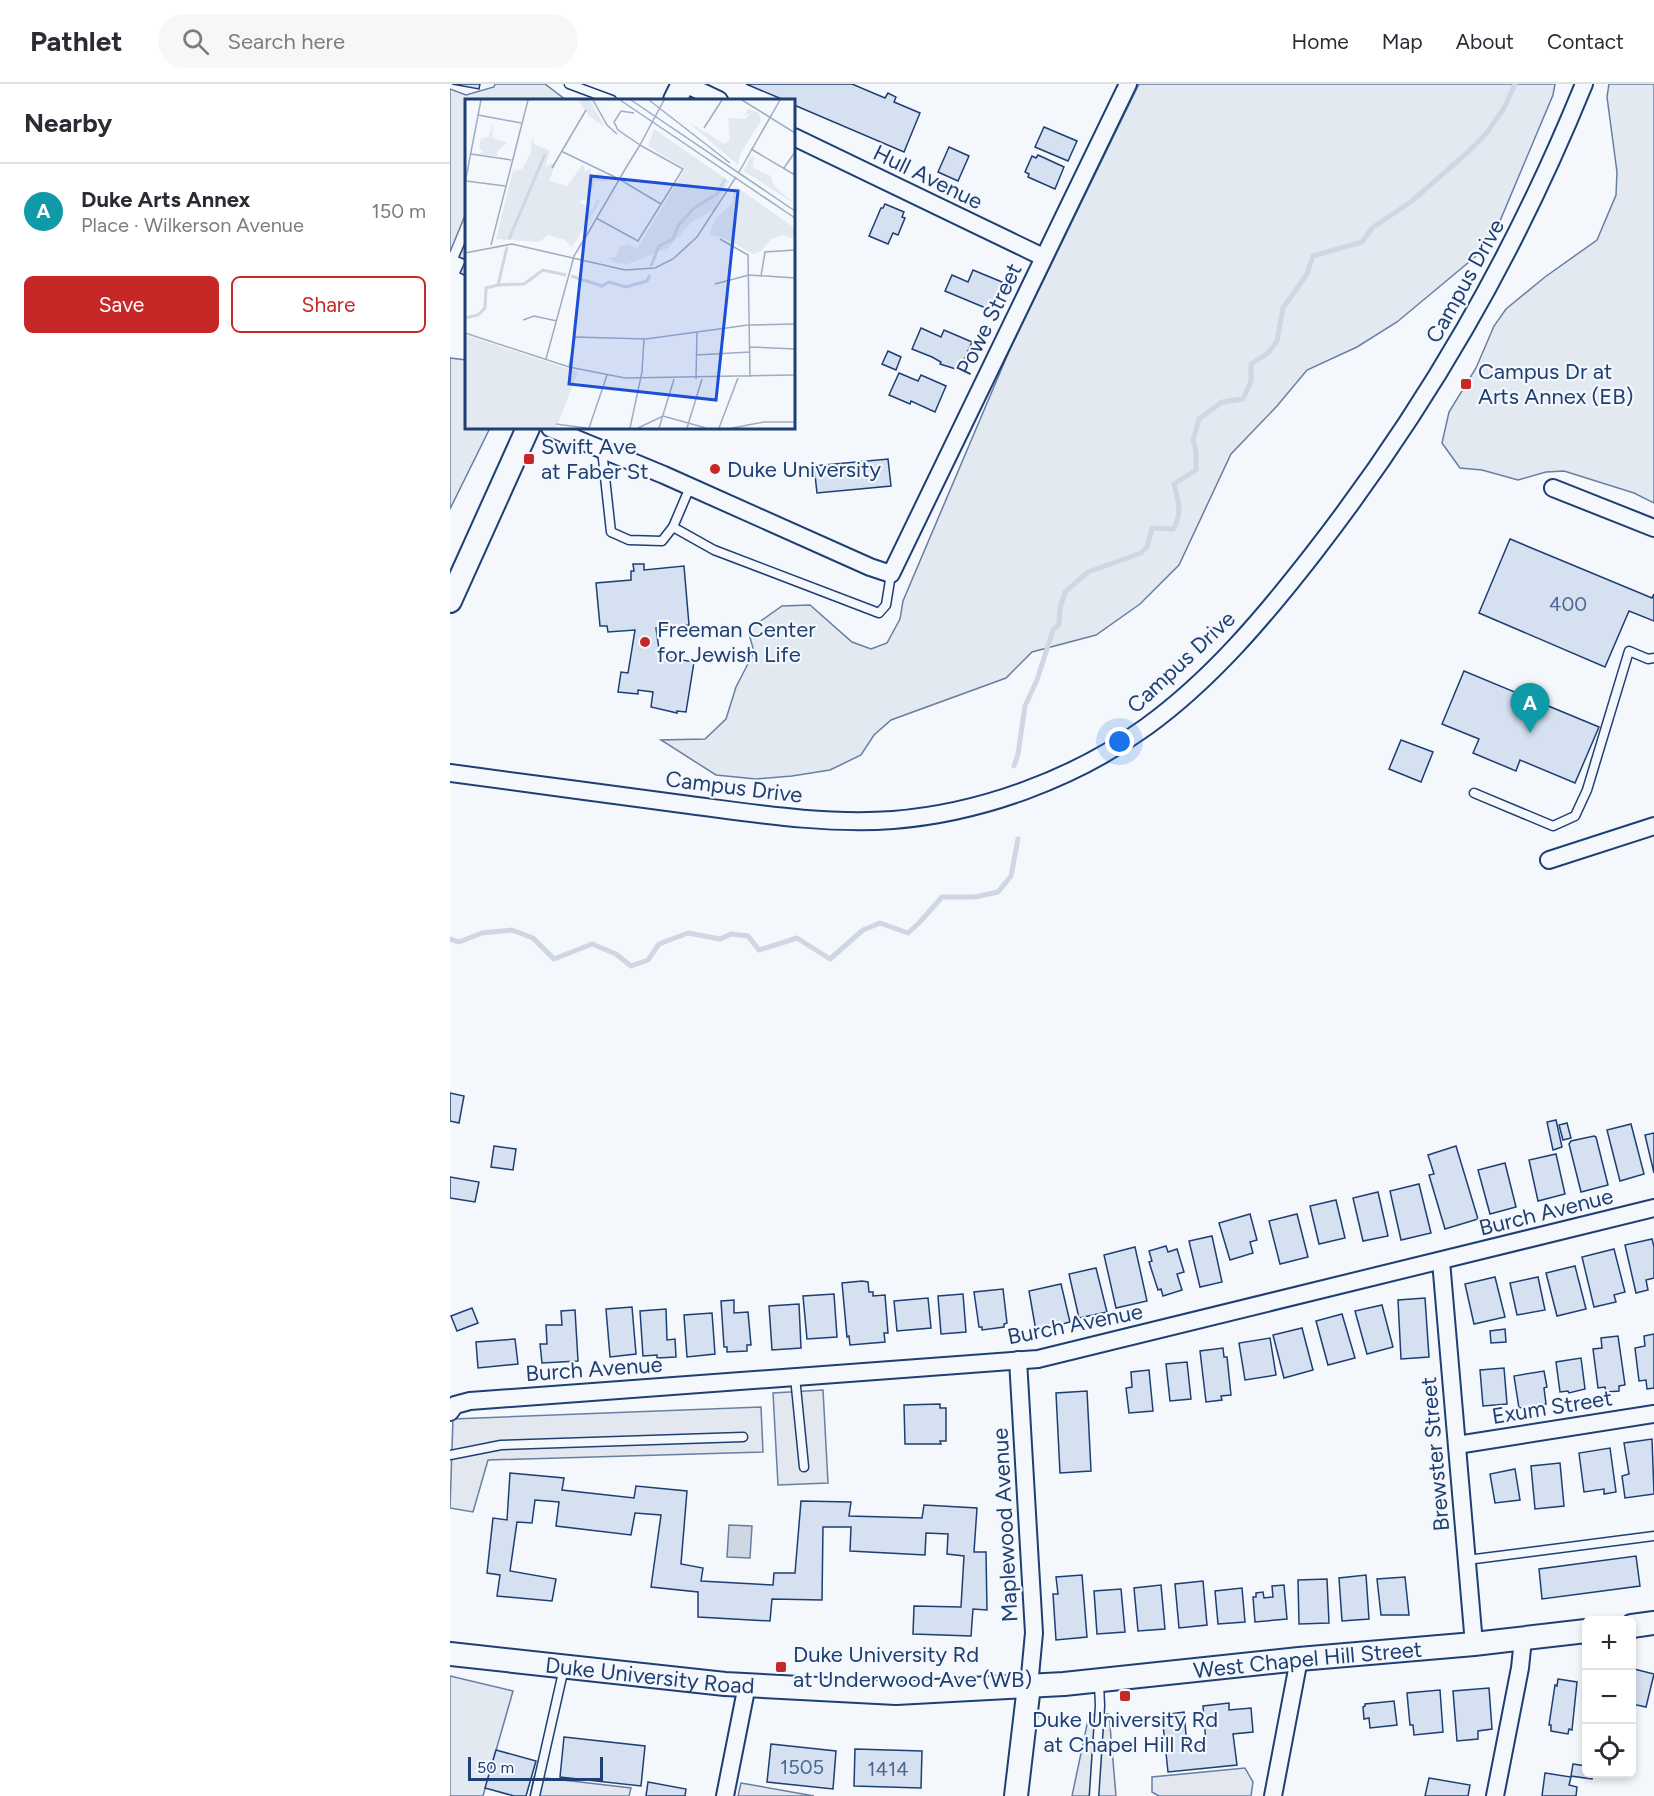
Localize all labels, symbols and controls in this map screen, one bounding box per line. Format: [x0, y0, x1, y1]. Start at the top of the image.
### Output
search box [158, 14, 578, 68]
text: Pathlet [30, 24, 122, 58]
icon: search [179, 25, 212, 58]
text: Search here [227, 28, 345, 55]
text: Home [1292, 29, 1349, 54]
text: Map [1382, 29, 1423, 54]
text: About [1456, 29, 1514, 54]
text: Contact [1547, 29, 1624, 54]
inset map [465, 99, 795, 429]
text: Nearby [24, 107, 112, 139]
street label: Hull Avenue [869, 139, 987, 215]
text: Duke Arts Annex [81, 186, 250, 213]
text: A [36, 199, 51, 223]
text: 150 m [371, 199, 426, 223]
text: Place · Wilkerson Avenue [81, 213, 304, 237]
street label: Campus Drive [1420, 214, 1510, 348]
street label: Powe Street [950, 259, 1028, 379]
button: Save [24, 276, 219, 333]
button: Share [231, 276, 426, 333]
place label: Campus Dr at Arts Annex (EB) [1478, 358, 1634, 410]
marker: Campus Dr at Arts Annex (EB) [1459, 377, 1473, 391]
place label: Swift Ave at Faber St [541, 433, 649, 485]
marker: Swift Ave at Faber St [522, 452, 536, 466]
place label: Duke University [727, 456, 882, 483]
marker: Duke University [708, 462, 722, 476]
house number: 400 [1549, 592, 1587, 616]
street label: Campus Drive [1121, 605, 1241, 719]
place label: Freeman Center for Jewish Life [657, 616, 816, 668]
marker: Freeman Center for Jewish Life [638, 635, 652, 649]
pin: A [1510, 684, 1550, 733]
your location [1105, 727, 1134, 756]
street label: Campus Drive [664, 765, 804, 809]
street label: Burch Avenue [1476, 1182, 1616, 1242]
street label: Burch Avenue [1005, 1298, 1145, 1350]
street label: Burch Avenue [525, 1351, 663, 1387]
street label: Brewster Street [1415, 1376, 1455, 1532]
street label: Exum Street [1490, 1384, 1614, 1430]
street label: Maplewood Avenue [986, 1427, 1024, 1623]
map controls [1582, 1616, 1636, 1778]
button: + [1582, 1616, 1636, 1670]
street label: West Chapel Hill Street [1192, 1635, 1423, 1684]
place label: Duke University Rd at Underwood Ave (WB) [793, 1641, 1032, 1693]
street label: Duke University Road [544, 1651, 755, 1699]
marker: Duke University Rd at Underwood Ave (WB) [774, 1660, 788, 1674]
button: − [1582, 1670, 1636, 1724]
marker: Duke University Rd at Chapel Hill Rd [1118, 1689, 1132, 1703]
place label: Duke University Rd at Chapel Hill Rd [1032, 1706, 1218, 1758]
button: locate [1582, 1724, 1636, 1778]
scale bar [468, 1754, 603, 1782]
house number: 1505 [780, 1755, 824, 1779]
house number: 1414 [867, 1757, 909, 1781]
text: 50 m [477, 1758, 514, 1777]

